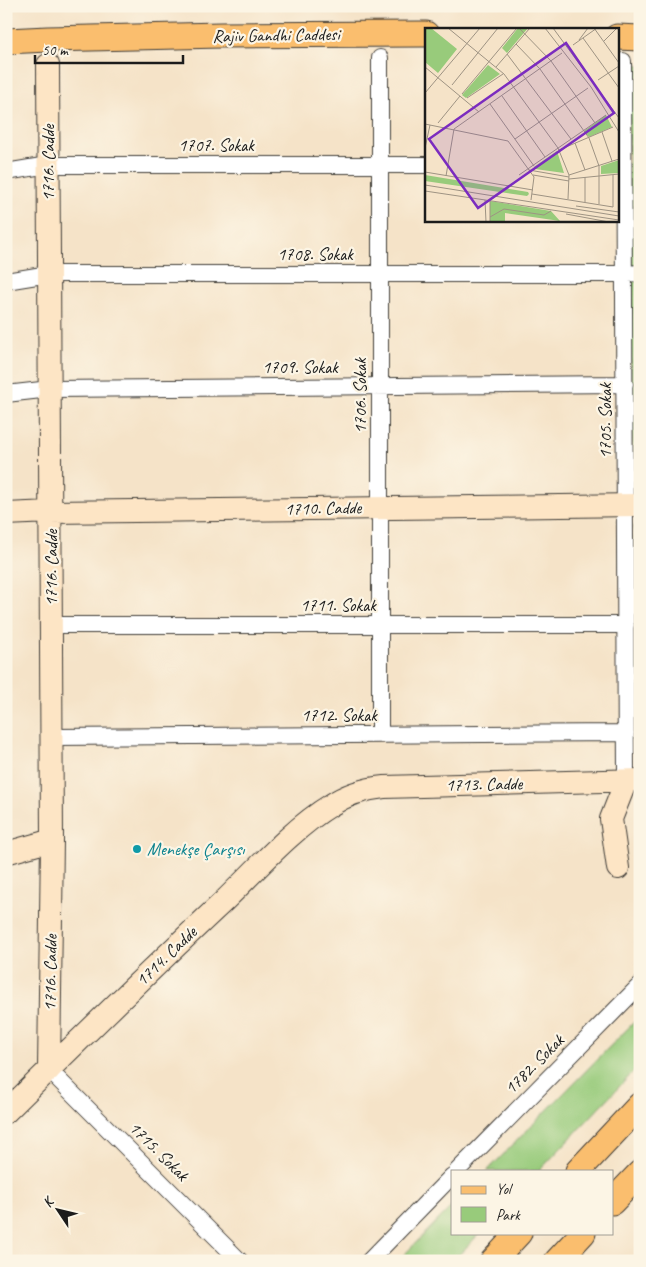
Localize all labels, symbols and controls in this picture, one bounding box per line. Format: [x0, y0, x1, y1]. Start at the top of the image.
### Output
street label: Rajiv Gandhi Caddesi [212, 23, 342, 47]
inset map [425, 28, 618, 221]
scale bar [35, 32, 182, 64]
text: 50 m [42, 41, 69, 60]
street label: 1716. Cadde [37, 124, 59, 201]
street label: 1707. Sokak [178, 134, 255, 156]
street label: 1708. Sokak [277, 243, 354, 265]
street label: 1709. Sokak [262, 356, 339, 378]
street label: 1706. Sokak [349, 357, 371, 434]
street label: 1705. Sokak [594, 382, 616, 459]
street label: 1710. Cadde [284, 496, 363, 520]
street label: 1716. Cadde [40, 529, 62, 606]
street label: 1711. Sokak [300, 594, 377, 616]
street label: 1712. Sokak [301, 704, 378, 726]
street label: 1713. Cadde [445, 772, 524, 796]
place label: Menekşe Çarşısı [147, 838, 245, 861]
marker: Menekşe Çarşısı [131, 843, 143, 855]
street label: 1714. Cadde [131, 921, 202, 991]
street label: 1716. Cadde [38, 933, 62, 1012]
street label: 1782. Sokak [499, 1028, 570, 1099]
street label: 1715. Sokak [124, 1116, 195, 1187]
legend [451, 1170, 614, 1234]
text: Yol [496, 1180, 513, 1199]
north arrow [32, 1184, 82, 1234]
text: K [39, 1193, 58, 1211]
text: Park [496, 1206, 521, 1225]

